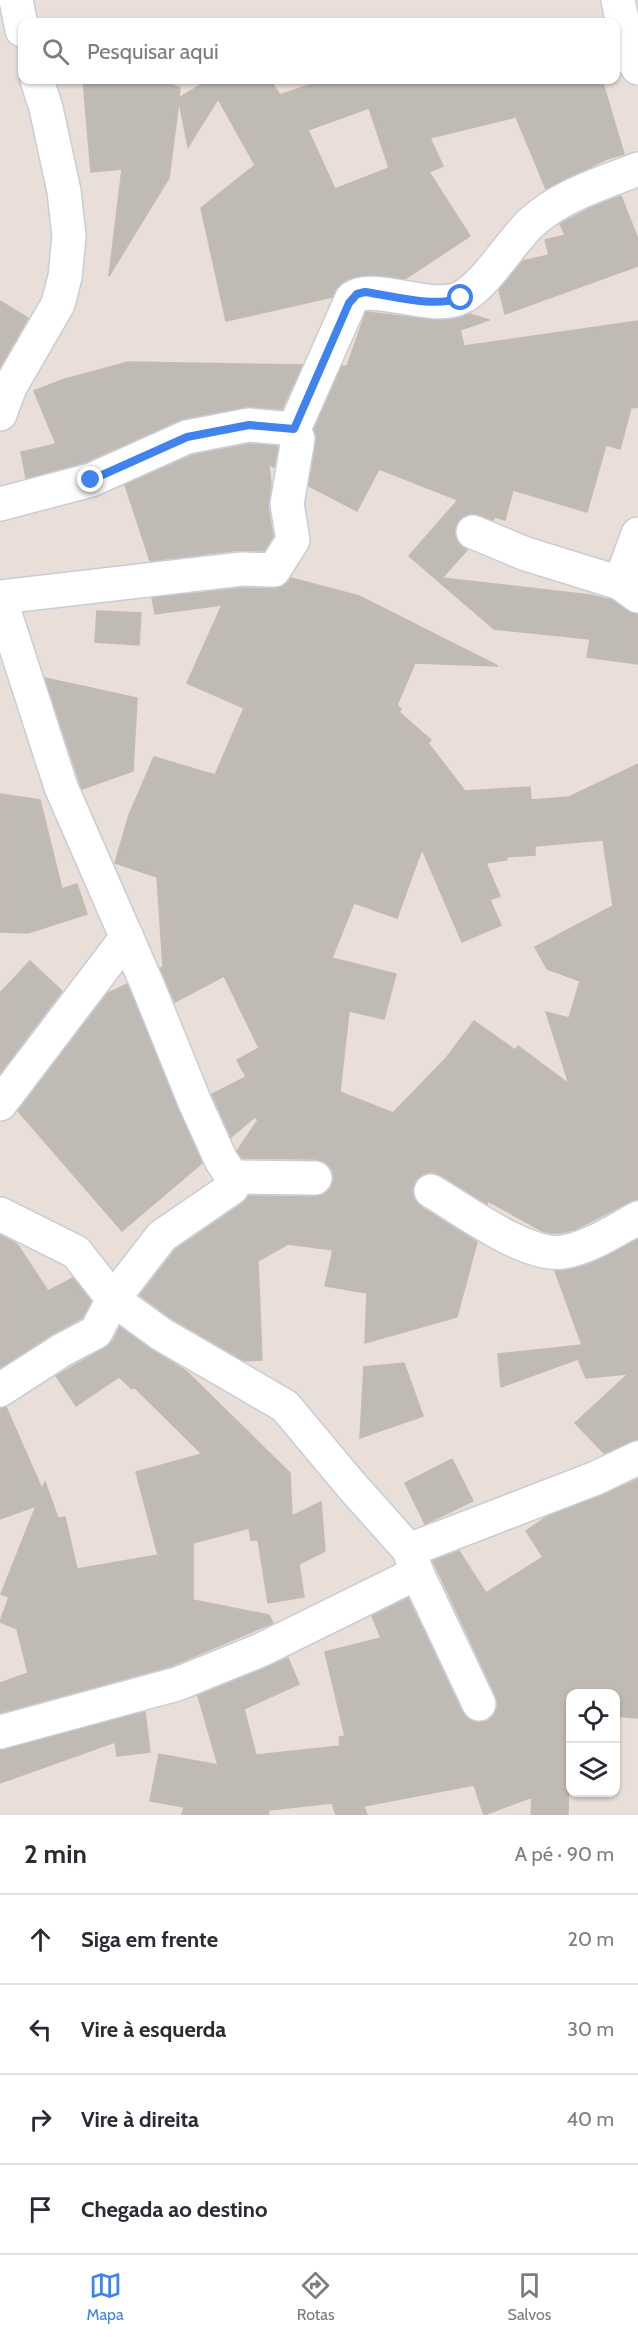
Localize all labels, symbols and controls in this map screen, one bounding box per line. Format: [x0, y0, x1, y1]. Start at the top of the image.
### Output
search box [18, 18, 620, 84]
icon: search [39, 35, 72, 68]
text: Pesquisar aqui [87, 38, 219, 65]
route start [447, 284, 473, 310]
route end [77, 466, 103, 492]
map controls [566, 1689, 620, 1797]
button: locate [566, 1689, 620, 1743]
button: layers [566, 1743, 620, 1797]
text: 2 min [24, 1838, 87, 1870]
text: A pé · 90 m [515, 1842, 614, 1866]
icon: ahead [24, 1923, 57, 1956]
text: Siga em frente [81, 1926, 218, 1953]
text: 20 m [568, 1927, 614, 1951]
icon: left [24, 2013, 57, 2046]
text: Vire à esquerda [81, 2016, 226, 2043]
text: 30 m [567, 2017, 614, 2041]
icon: right [24, 2103, 57, 2136]
text: Vire à direita [81, 2106, 199, 2133]
text: 40 m [566, 2107, 614, 2131]
icon: arrive [24, 2193, 57, 2226]
text: Chegada ao destino [81, 2196, 267, 2223]
tab: Mapa [87, 2269, 124, 2324]
tab: Rotas [297, 2269, 335, 2324]
tab: Salvos [508, 2269, 551, 2324]

